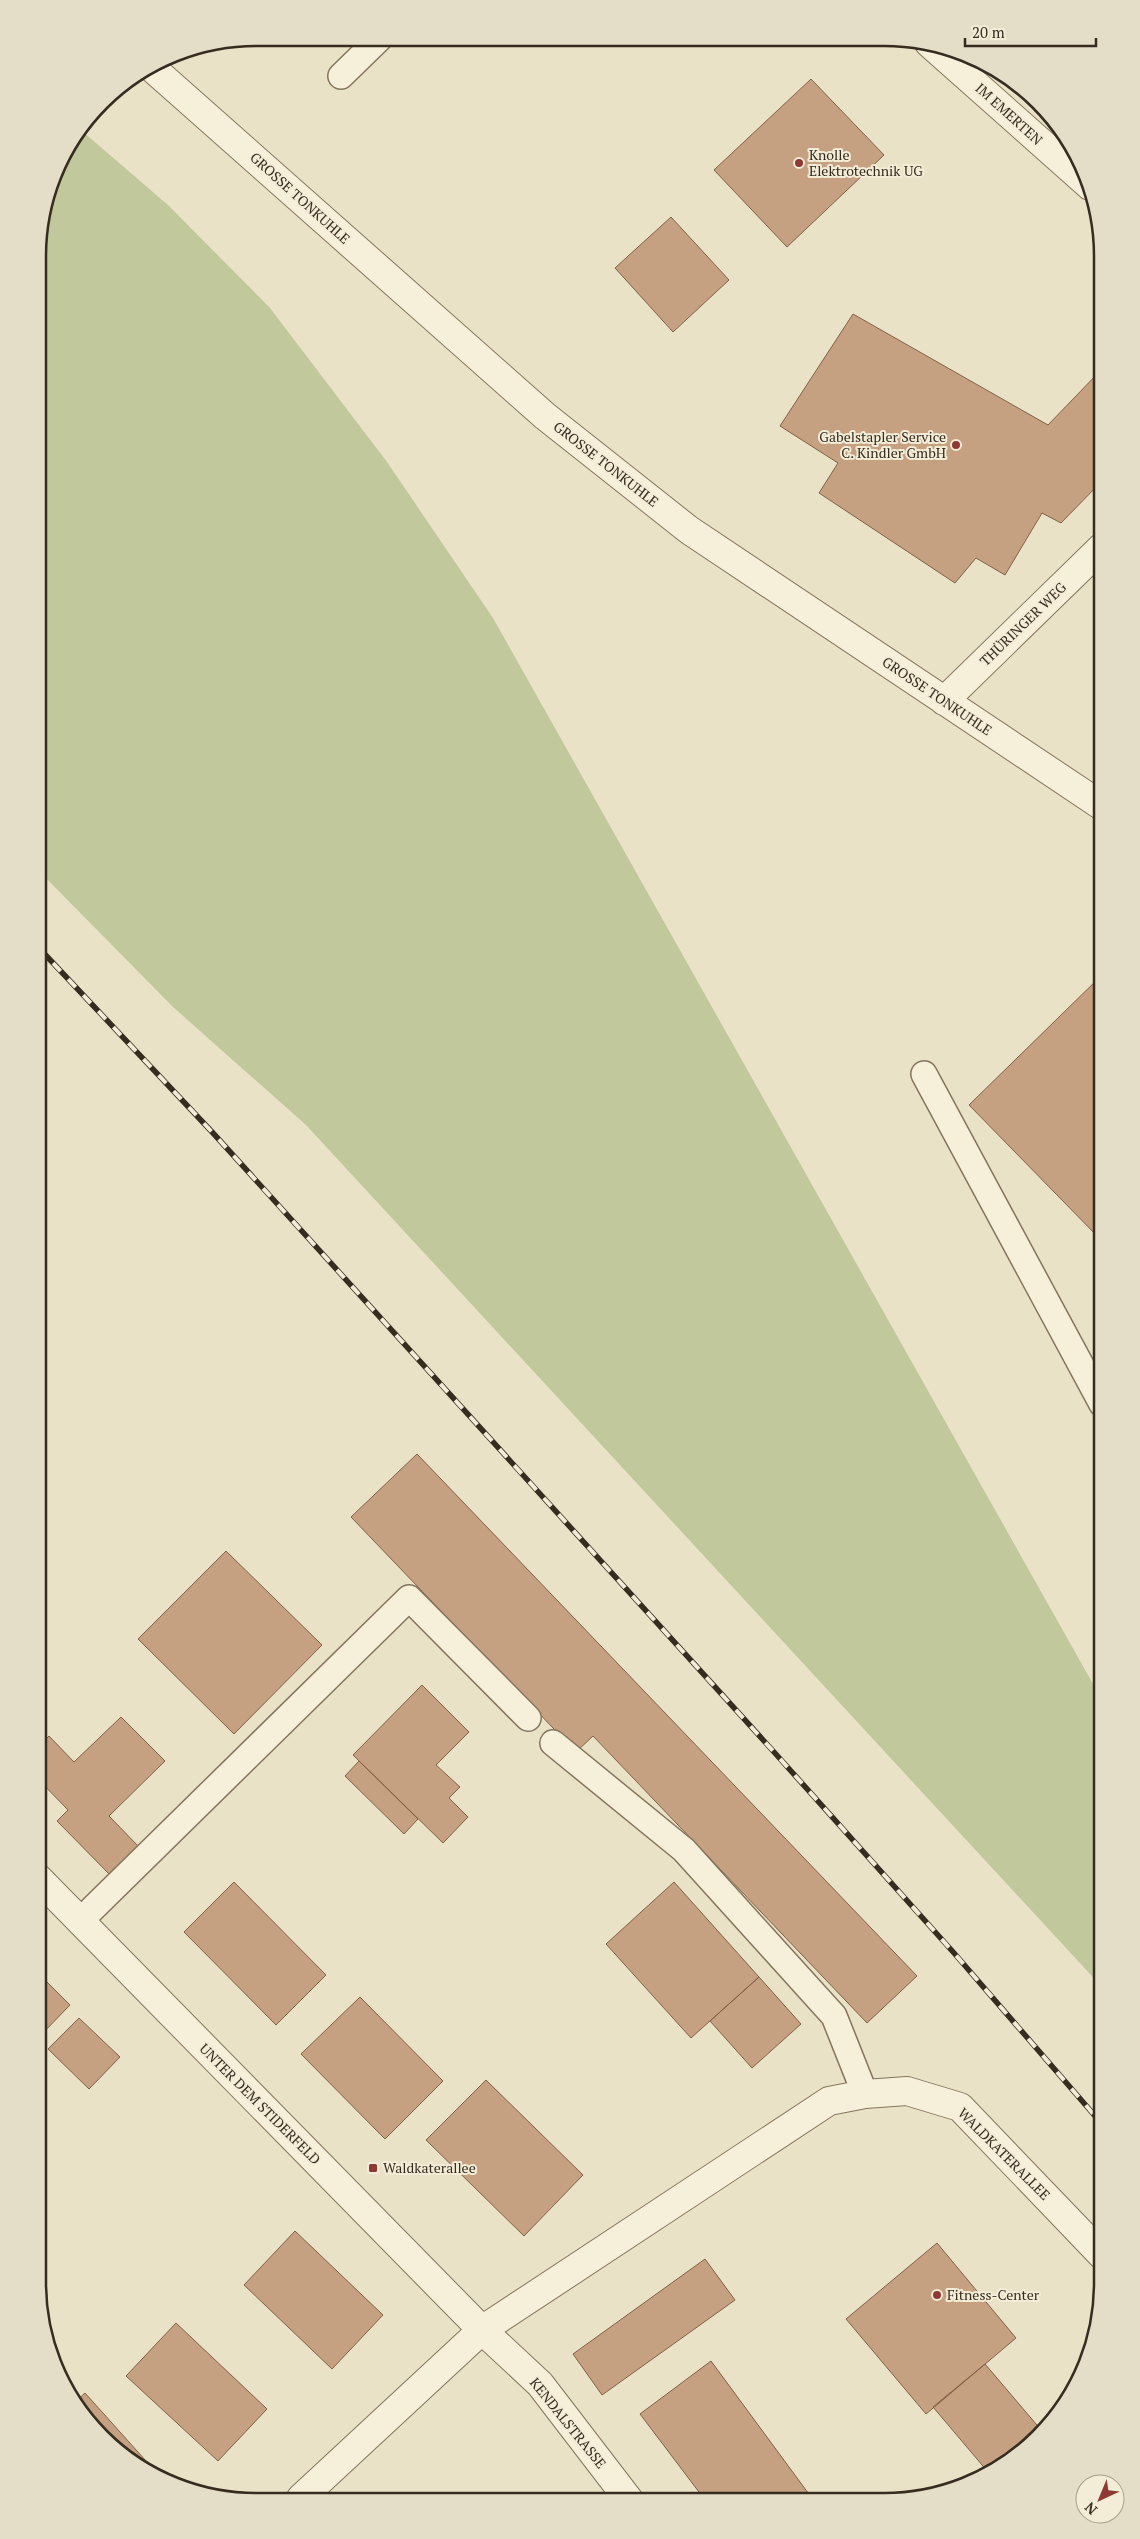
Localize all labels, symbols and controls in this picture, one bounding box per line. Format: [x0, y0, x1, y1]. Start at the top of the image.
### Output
scale bar [965, 15, 1096, 47]
text: 20 m [972, 22, 1005, 42]
street label: IM EMERTEN [972, 78, 1047, 149]
place label: Knolle Elektrotechnik UG [809, 145, 923, 180]
street label: GROSSE TONKUHLE [246, 148, 354, 248]
marker: Knolle Elektrotechnik UG [793, 157, 805, 169]
street label: GROSSE TONKUHLE [550, 417, 663, 511]
place label: Gabelstapler Service C. Kindler GmbH [819, 427, 946, 462]
marker: Gabelstapler Service C. Kindler GmbH [950, 439, 962, 451]
street label: THÜRINGER WEG [975, 577, 1070, 670]
street label: GROSSE TONKUHLE [879, 652, 996, 739]
street label: UNTER DEM STIDERFELD [196, 2039, 325, 2168]
street label: WALDKATERALLEE [954, 2103, 1055, 2204]
place label: Waldkaterallee [383, 2158, 476, 2177]
marker: Waldkaterallee [367, 2162, 379, 2174]
place label: Fitness-Center [947, 2285, 1040, 2304]
marker: Fitness-Center [931, 2289, 943, 2301]
street label: KENDALSTRASSE [526, 2373, 611, 2472]
north arrow [1075, 2474, 1125, 2524]
text: N [1080, 2498, 1101, 2519]

